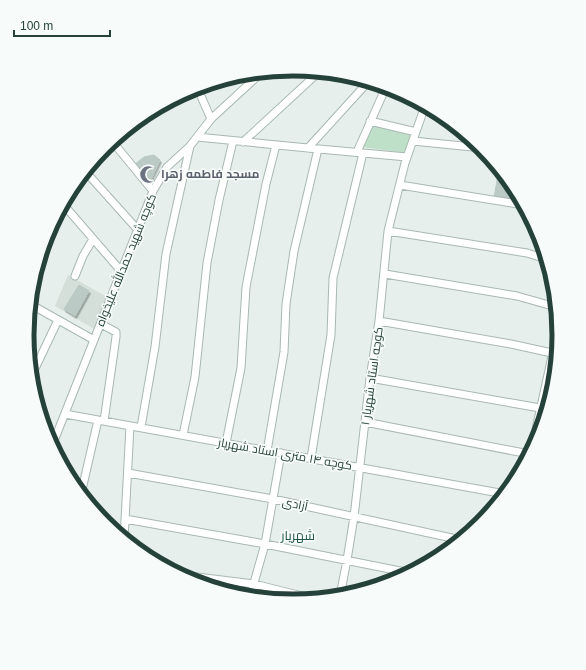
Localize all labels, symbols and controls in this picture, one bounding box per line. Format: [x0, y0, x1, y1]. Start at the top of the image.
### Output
scale bar [14, 12, 110, 38]
text: 100 m [20, 19, 53, 33]
mosque icon: مسجد فاطمه زهرا [138, 164, 158, 184]
place label: مسجد فاطمه زهرا [161, 167, 260, 182]
street label: کوچه شهید حمدالله علیخواه [92, 191, 161, 329]
street label: کوچه استاد شهریار ۱ [358, 326, 388, 426]
street label: کوچه ۱۴ متری استاد شهریار [215, 435, 353, 475]
street label: آزادی [281, 494, 310, 514]
district label: شهریار [280, 528, 315, 543]

